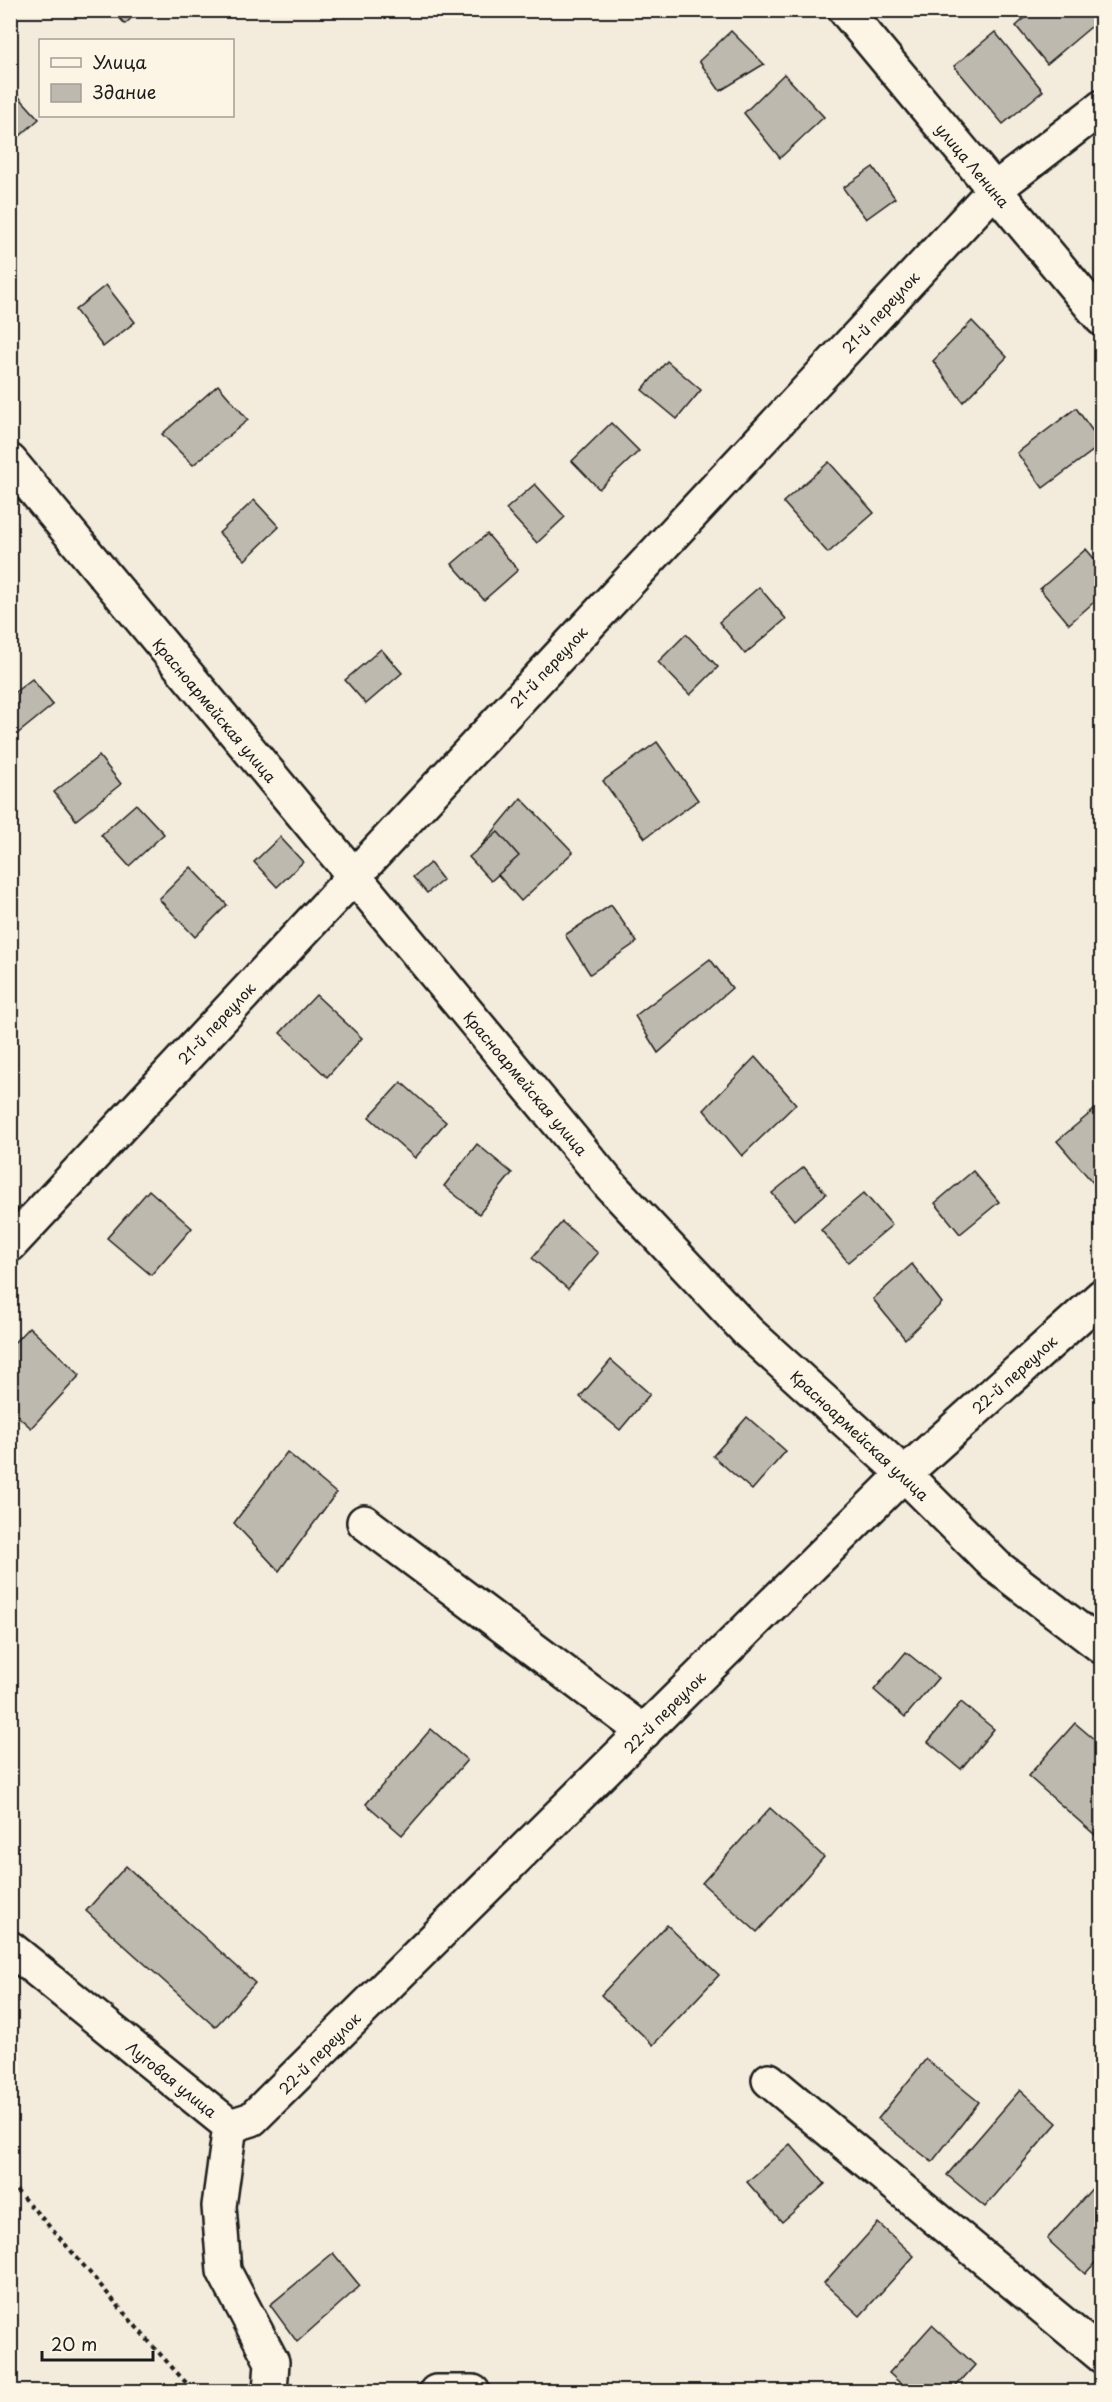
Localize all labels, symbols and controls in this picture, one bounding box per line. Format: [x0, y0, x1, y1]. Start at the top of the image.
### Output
legend [39, 39, 234, 117]
text: Улица [93, 48, 147, 75]
text: Здание [93, 78, 156, 105]
street label: улица Ленина [931, 118, 1016, 213]
street label: 21-й переулок [836, 266, 924, 358]
street label: 21-й переулок [504, 621, 592, 713]
street label: Красноармейская улица [148, 633, 283, 788]
street label: 21-й переулок [172, 977, 260, 1069]
street label: Красноармейская улица [459, 1006, 594, 1161]
street label: 22-й переулок [966, 1329, 1062, 1419]
street label: Красноармейская улица [786, 1365, 935, 1506]
street label: 22-й переулок [618, 1666, 710, 1758]
street label: 22-й переулок [273, 2007, 365, 2099]
street label: Луговая улица [122, 2035, 223, 2123]
scale bar [42, 2324, 153, 2362]
text: 20 m [51, 2330, 97, 2357]

